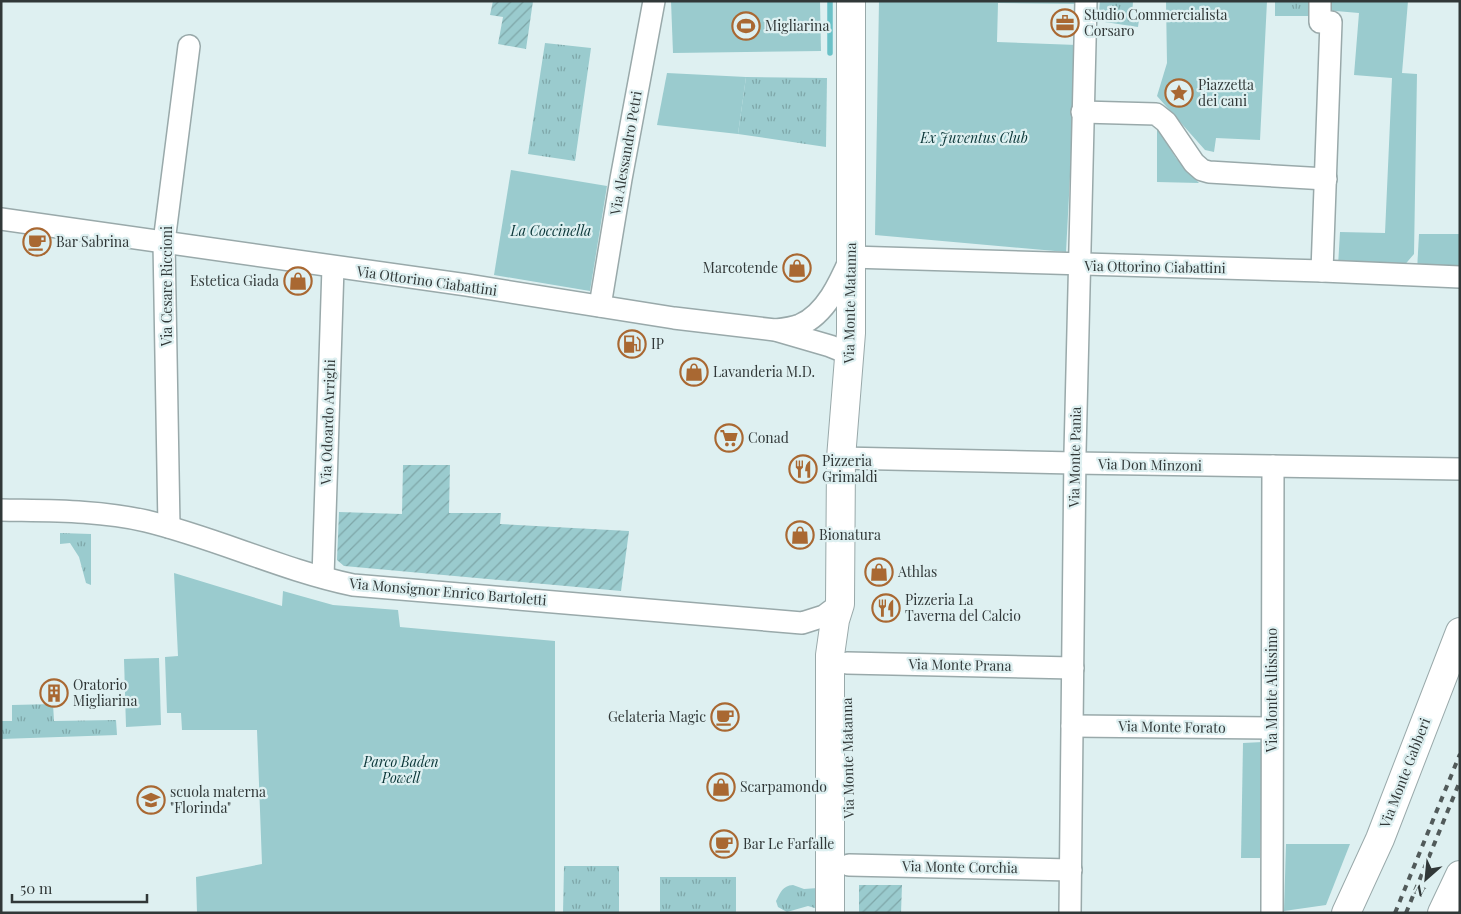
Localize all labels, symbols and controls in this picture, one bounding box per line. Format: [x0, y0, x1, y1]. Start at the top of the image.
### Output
place label: Studio Commercialista Corsaro [1084, 5, 1227, 40]
office icon: Studio Commercialista Corsaro [1050, 8, 1080, 38]
sports icon: Migliarina [731, 11, 761, 41]
place label: Migliarina [765, 16, 829, 35]
place label: Piazzetta dei cani [1198, 75, 1254, 110]
place icon: Piazzetta dei cani [1164, 78, 1194, 108]
street label: Via Alessandro Petri [605, 89, 646, 217]
park label: Ex Juventus Club [919, 128, 1028, 147]
park label: La Coccinella [510, 221, 591, 240]
street label: Via Cesare Riccioni [157, 226, 176, 347]
cafe icon: Bar Sabrina [22, 227, 52, 257]
place label: Bar Sabrina [56, 232, 129, 251]
street label: Via Monte Matanna [839, 242, 860, 365]
shop icon: Marcotende [782, 253, 812, 283]
street label: Via Ottorino Ciabattini [1083, 256, 1226, 277]
place label: Marcotende [703, 258, 778, 277]
street label: Via Ottorino Ciabattini [355, 261, 498, 300]
shop icon: Estetica Giada [283, 266, 313, 296]
place label: Estetica Giada [190, 271, 279, 290]
fuel station icon: IP [617, 329, 647, 359]
place label: IP [651, 334, 664, 353]
shop icon: Lavanderia M.D. [679, 357, 709, 387]
street label: Via Odoardo Arrighi [316, 359, 339, 486]
place label: Lavanderia M.D. [713, 362, 815, 381]
street label: Via Monte Pania [1064, 406, 1085, 509]
supermarket icon: Conad [714, 423, 744, 453]
place label: Conad [748, 428, 789, 447]
place label: Pizzeria Grimaldi [822, 451, 878, 486]
restaurant icon: Pizzeria Grimaldi [788, 454, 818, 484]
street label: Via Don Minzoni [1097, 454, 1202, 475]
shop icon: Bionatura [785, 520, 815, 550]
place label: Bionatura [819, 525, 881, 544]
shop icon: Athlas [864, 557, 894, 587]
place label: Athlas [897, 562, 937, 581]
street label: Via Monsignor Enrico Bartoletti [348, 573, 547, 610]
place label: Pizzeria La Taverna del Calcio [905, 590, 1021, 625]
restaurant icon: Pizzeria La Taverna del Calcio [871, 593, 901, 623]
street label: Via Monte Altissimo [1262, 627, 1281, 753]
street label: Via Monte Prana [907, 654, 1012, 675]
place label: Oratorio Migliarina [73, 675, 137, 710]
building icon: Oratorio Migliarina [39, 678, 69, 708]
street label: Via Monte Matanna [837, 697, 858, 820]
cafe icon: Gelateria Magic [710, 702, 740, 732]
place label: Gelateria Magic [608, 707, 706, 726]
street label: Via Monte Gabberi [1374, 715, 1434, 831]
street label: Via Monte Forato [1117, 716, 1226, 737]
park label: Parco Baden Powell [362, 752, 439, 787]
shop icon: Scarpamondo [706, 772, 736, 802]
place label: Scarpamondo [740, 777, 827, 796]
place label: scuola materna "Florinda" [170, 782, 266, 817]
school or university icon: scuola materna "Florinda" [136, 785, 166, 815]
cafe icon: Bar Le Farfalle [709, 829, 739, 859]
place label: Bar Le Farfalle [743, 834, 834, 853]
north arrow [1401, 854, 1451, 904]
street label: Via Monte Corchia [901, 856, 1018, 877]
scale bar [12, 872, 148, 904]
text: 50 m [20, 878, 53, 898]
text: N [1411, 880, 1429, 902]

